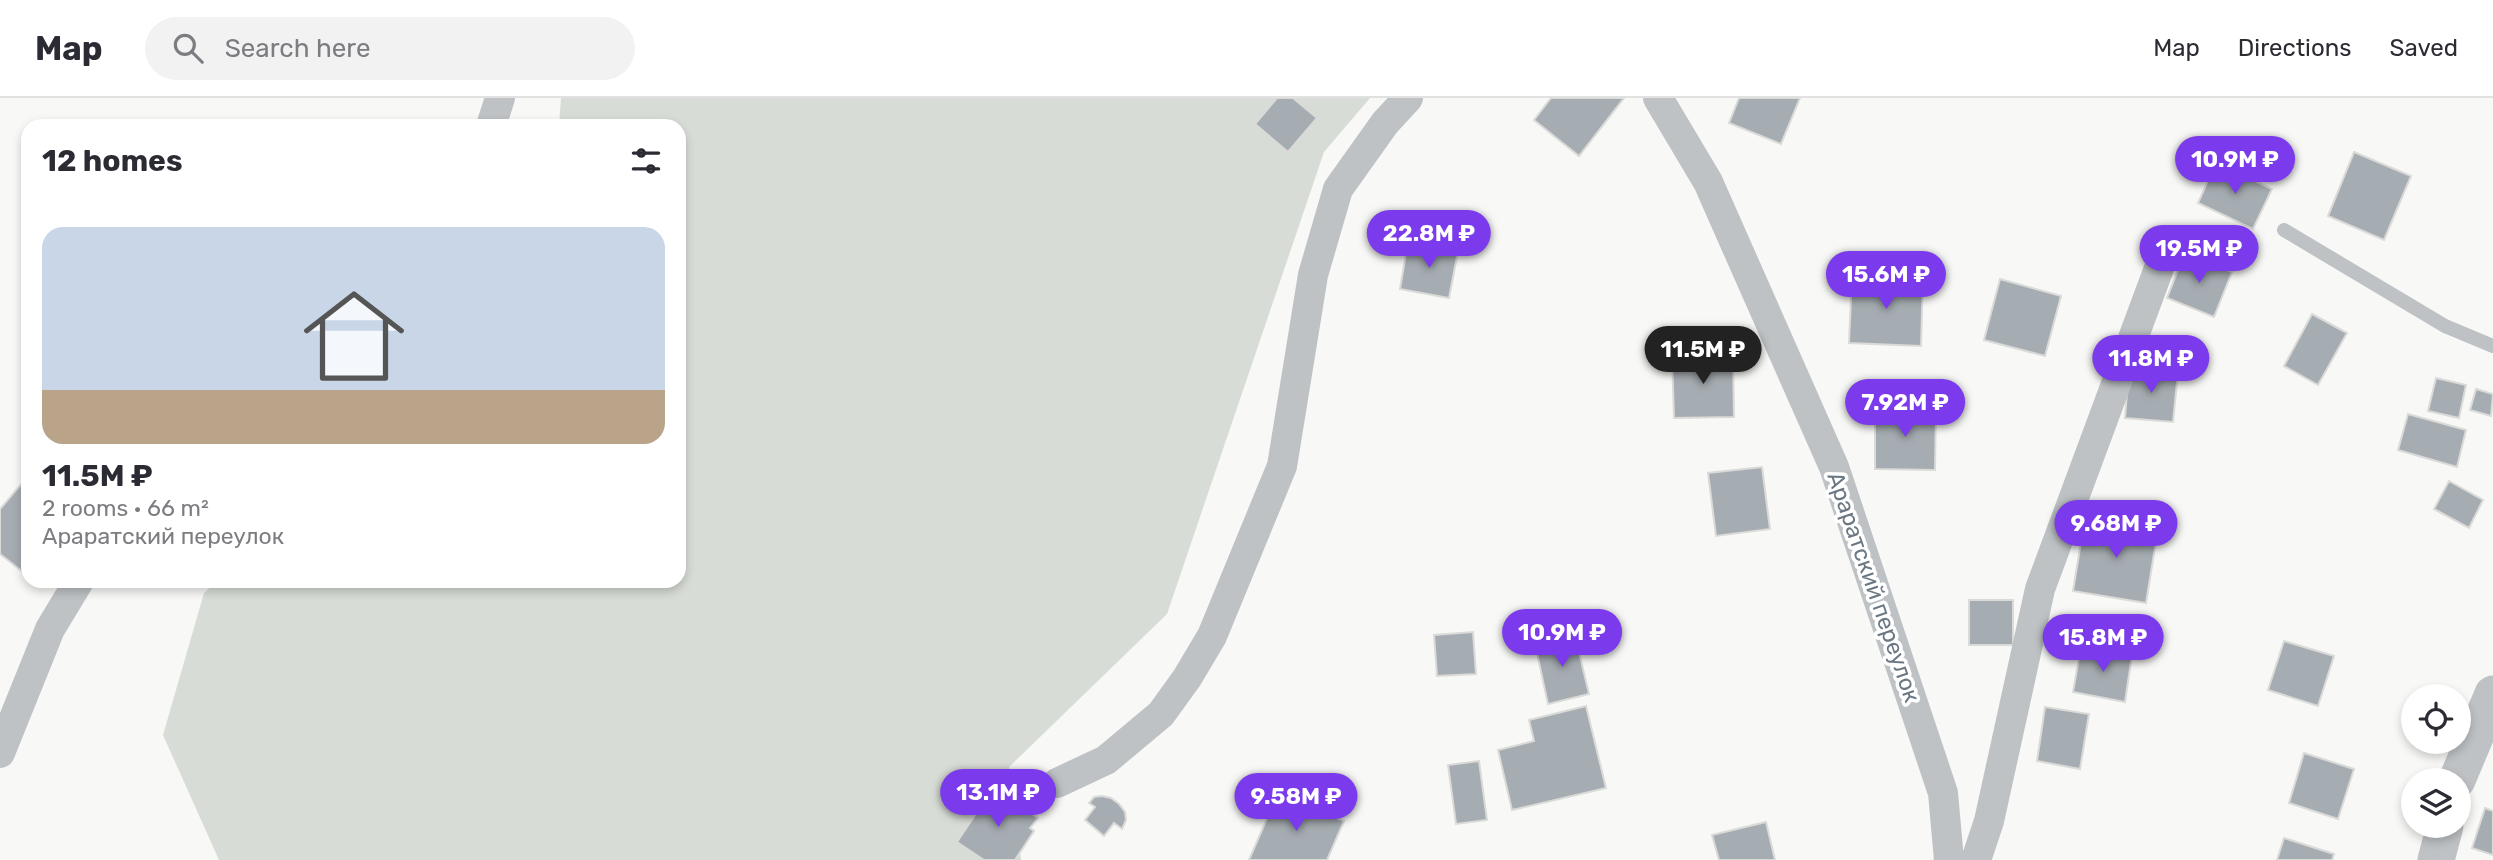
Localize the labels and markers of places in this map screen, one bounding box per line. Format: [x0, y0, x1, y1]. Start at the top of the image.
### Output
pin: 10.9M ₽ [2170, 136, 2300, 196]
pin: 22.8M ₽ [1364, 211, 1494, 270]
pin: 19.5M ₽ [2134, 226, 2264, 285]
pin: 15.6M ₽ [1821, 252, 1951, 311]
pin: 11.5M ₽ [1638, 327, 1768, 386]
pin: 11.8M ₽ [2086, 336, 2216, 395]
pin: 7.92M ₽ [1840, 380, 1970, 439]
pin: 9.68M ₽ [2051, 500, 2181, 560]
pin: 10.9M ₽ [1497, 610, 1627, 669]
pin: 15.8M ₽ [2038, 614, 2168, 674]
pin: 13.1M ₽ [933, 770, 1063, 829]
pin: 9.58M ₽ [1231, 774, 1361, 833]

